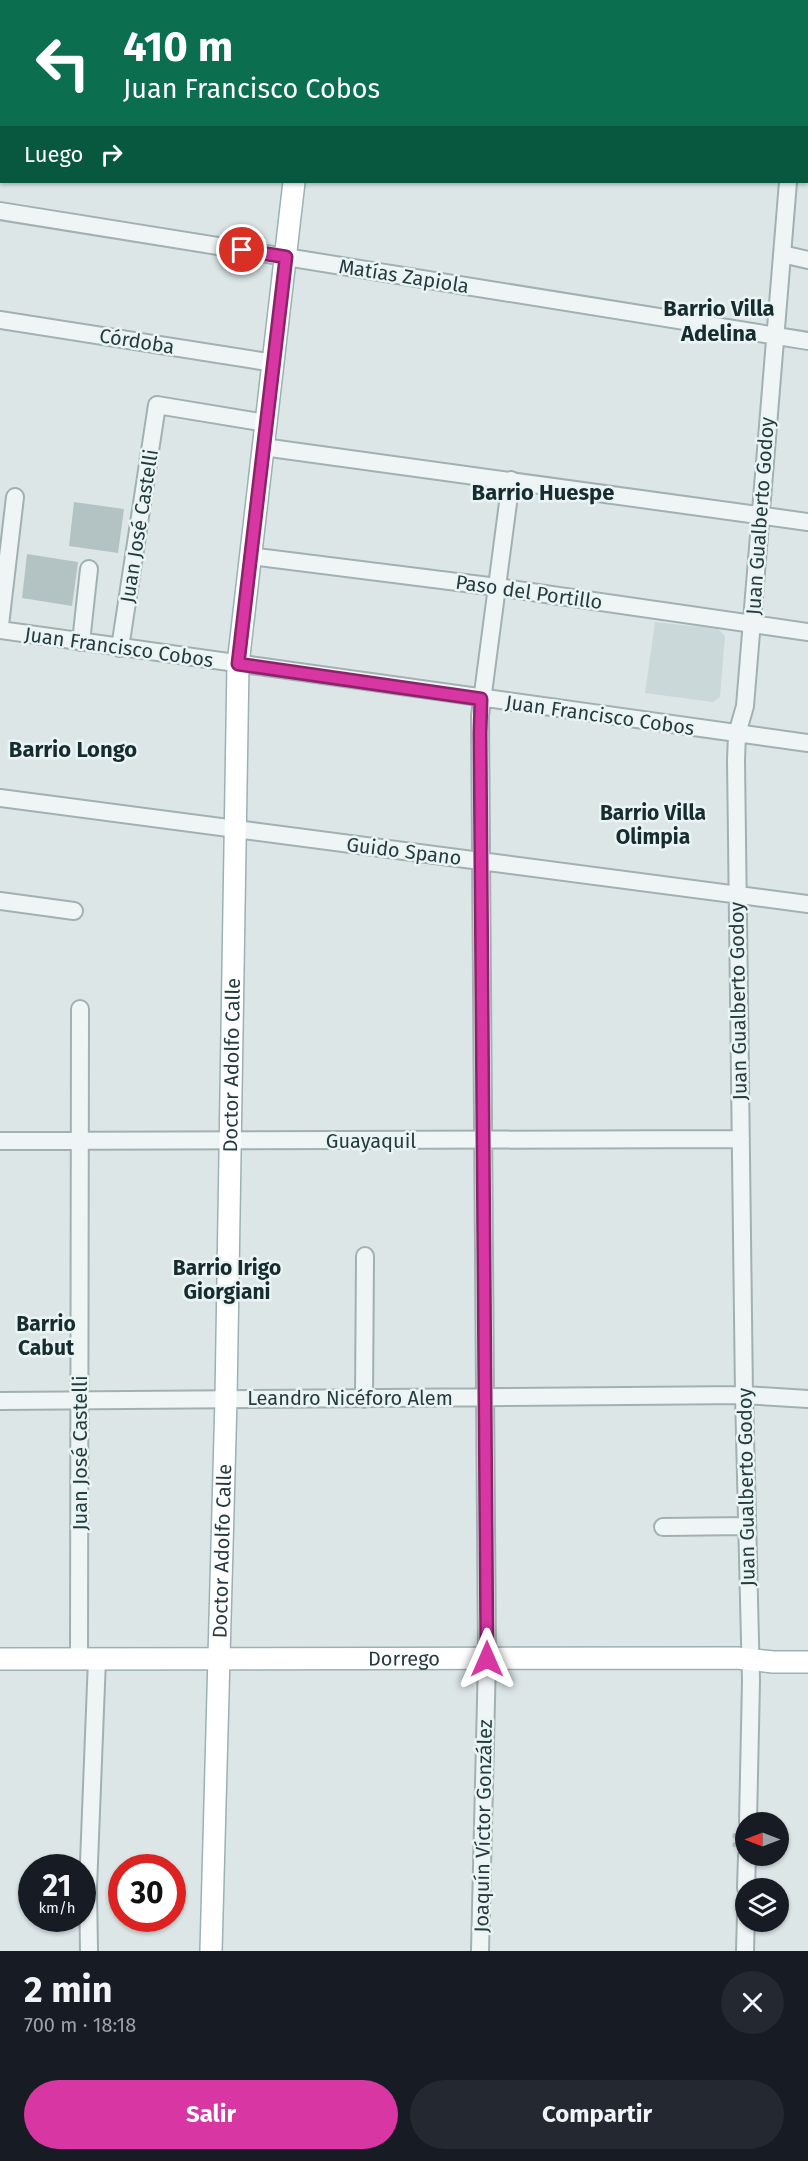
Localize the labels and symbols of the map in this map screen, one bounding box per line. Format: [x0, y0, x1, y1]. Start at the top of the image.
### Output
pin [216, 224, 267, 275]
street label: Matías Zapiola [337, 254, 471, 298]
district label: Barrio Villa Adelina [663, 295, 775, 347]
street label: Córdoba [98, 323, 176, 359]
street label: Juan Gualberto Godoy [741, 416, 779, 616]
street label: Juan José Castelli [115, 447, 163, 605]
district label: Barrio Huespe [472, 479, 614, 506]
street label: Paso del Portillo [454, 570, 604, 614]
street label: Juan Francisco Cobos [23, 622, 215, 672]
street label: Juan Francisco Cobos [504, 690, 696, 740]
district label: Barrio Longo [9, 736, 137, 763]
district label: Barrio Villa Olimpia [600, 800, 706, 850]
street label: Guido Spano [345, 832, 463, 870]
street label: Juan Gualberto Godoy [724, 901, 752, 1100]
street label: Doctor Adolfo Calle [218, 978, 245, 1153]
street label: Guayaquil [326, 1129, 416, 1153]
district label: Barrio Irigo Giorgiani [173, 1255, 281, 1305]
district label: Barrio Cabut [16, 1311, 76, 1361]
street label: Juan José Castelli [68, 1375, 92, 1531]
street label: Leandro Nicéforo Alem [247, 1386, 453, 1410]
street label: Juan Gualberto Godoy [732, 1387, 760, 1586]
street label: Doctor Adolfo Calle [207, 1464, 236, 1639]
position arrow [455, 1627, 519, 1691]
street label: Dorrego [368, 1646, 440, 1671]
street label: Joaquín Víctor González [469, 1719, 497, 1933]
north arrow [735, 1812, 789, 1866]
speed limit sign: 30 [108, 1854, 186, 1932]

